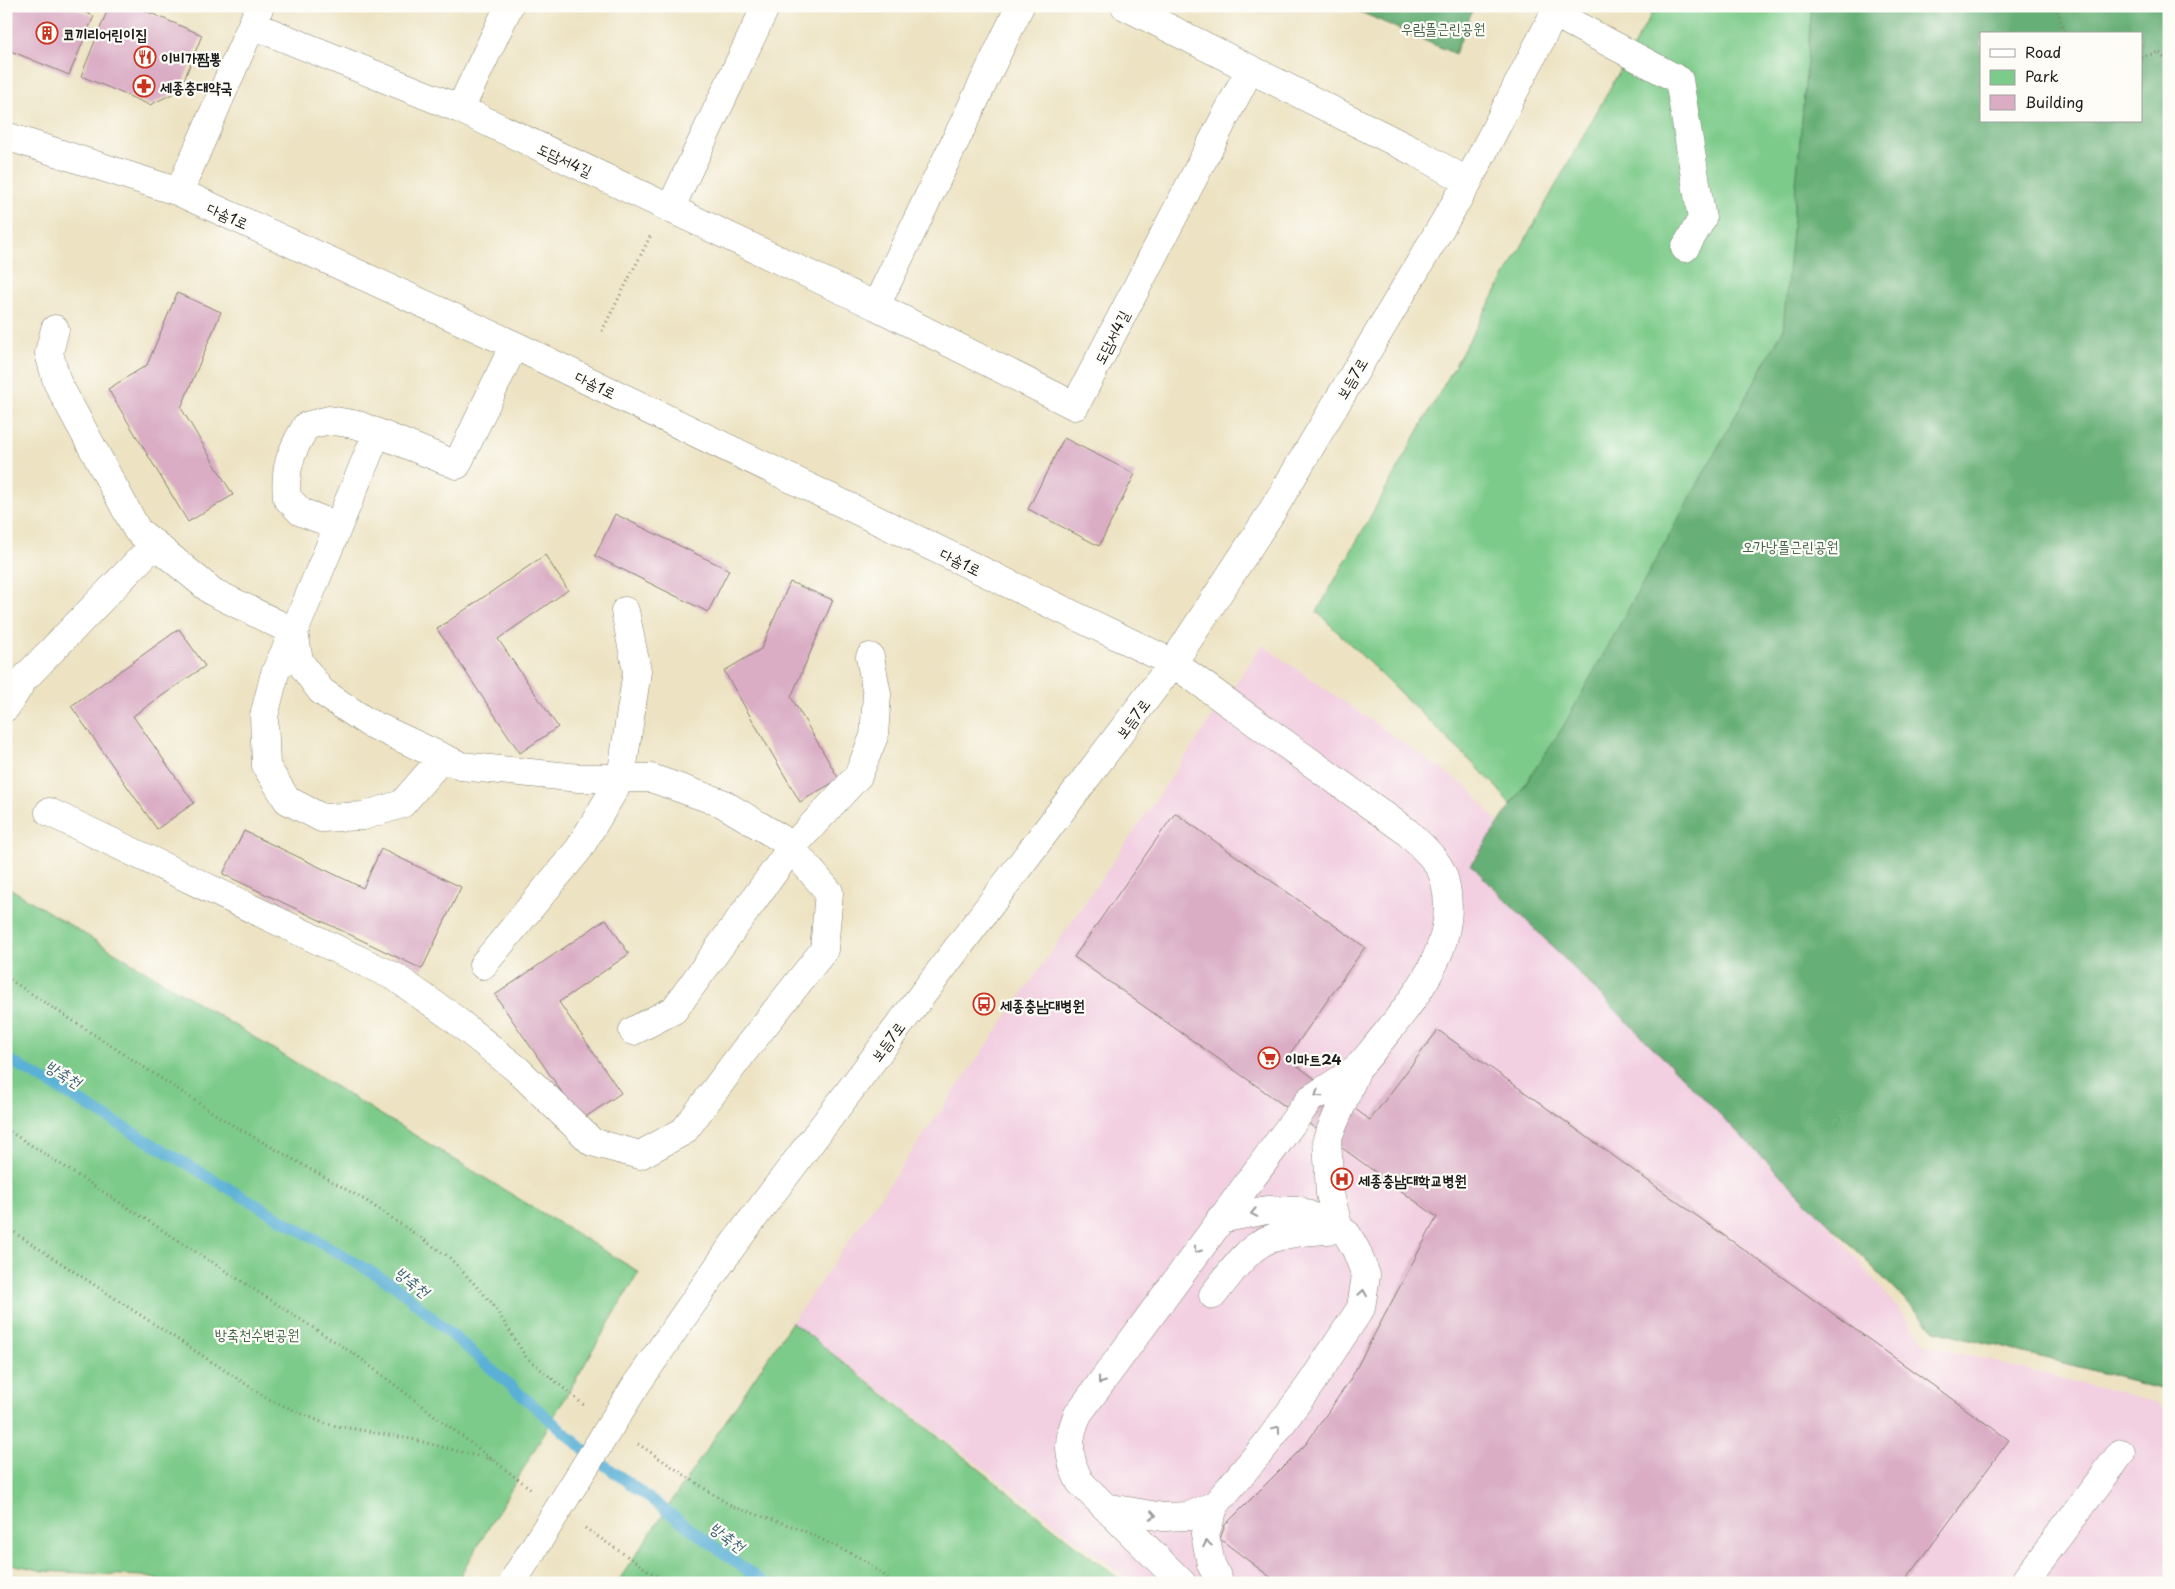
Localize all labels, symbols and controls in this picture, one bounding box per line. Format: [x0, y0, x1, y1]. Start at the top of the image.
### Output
park label: 우람뜰근린공원 [1401, 16, 1485, 39]
building icon: 코끼리어린이집 [35, 21, 59, 45]
place label: 코끼리어린이집 [63, 22, 148, 45]
legend [1980, 32, 2142, 122]
text: Road [2025, 40, 2061, 63]
restaurant icon: 이비가짬뽕 [133, 45, 157, 69]
place label: 이비가짬뽕 [161, 46, 221, 69]
text: Park [2025, 64, 2059, 87]
pharmacy icon: 세종충대약국 [132, 74, 156, 98]
place label: 세종충대약국 [160, 75, 232, 98]
text: Building [2025, 90, 2084, 113]
street label: 도담서4길 [534, 136, 596, 182]
street label: 다솜1로 [204, 196, 252, 234]
street label: 도담서4길 [1088, 306, 1134, 368]
street label: 보듬7로 [1330, 353, 1372, 403]
street label: 다솜1로 [572, 364, 620, 404]
park label: 오가낭뜰근린공원 [1742, 534, 1838, 557]
street label: 다솜1로 [937, 541, 985, 581]
street label: 보듬7로 [1109, 693, 1155, 743]
bus stop icon: 세종충남대병원 [972, 992, 996, 1016]
place label: 세종충남대병원 [1000, 993, 1085, 1016]
street label: 보듬7로 [864, 1016, 910, 1066]
supermarket icon: 이마트24 [1257, 1046, 1281, 1070]
place label: 이마트24 [1285, 1047, 1341, 1070]
water label: 방축천 [41, 1053, 89, 1094]
one-way arrow [1314, 1088, 1323, 1097]
hospital icon: 세종충남대학교병원 [1330, 1167, 1354, 1191]
place label: 세종충남대학교병원 [1358, 1168, 1467, 1191]
one-way arrow [1250, 1207, 1259, 1217]
one-way arrow [1194, 1244, 1203, 1254]
water label: 방축천 [390, 1260, 437, 1304]
one-way arrow [1358, 1289, 1368, 1298]
park label: 방축천수변공원 [215, 1322, 299, 1345]
one-way arrow [1099, 1375, 1107, 1384]
one-way arrow [1271, 1425, 1280, 1435]
one-way arrow [1149, 1510, 1157, 1520]
water label: 방축천 [705, 1515, 752, 1558]
one-way arrow [1202, 1539, 1213, 1548]

